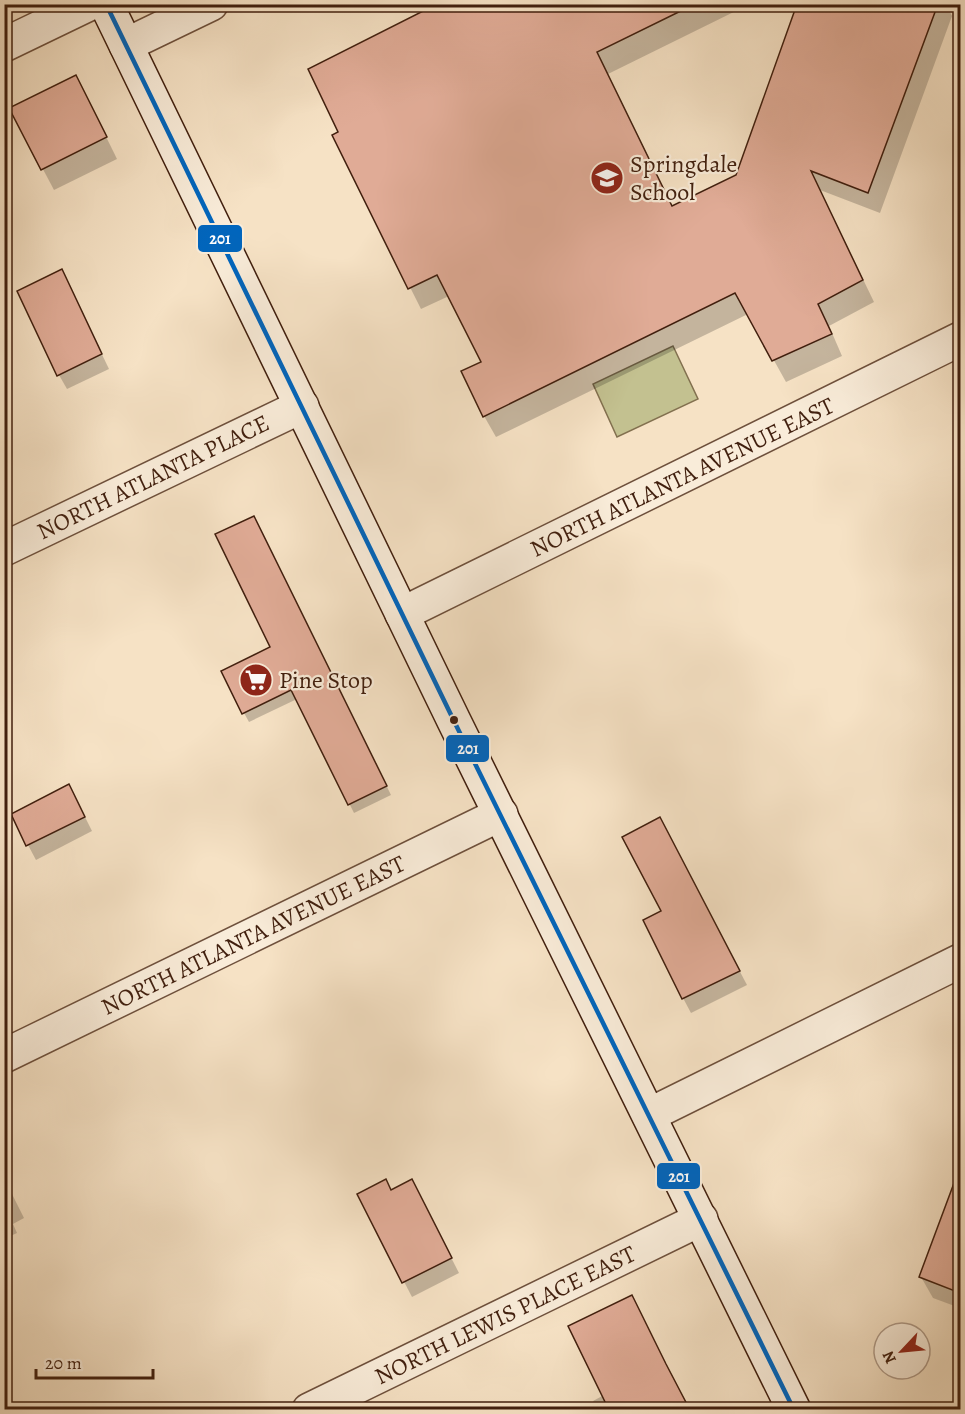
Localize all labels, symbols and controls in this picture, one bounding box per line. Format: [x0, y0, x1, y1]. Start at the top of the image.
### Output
place label: Springdale School [630, 148, 737, 208]
school or university icon: Springdale School [589, 160, 625, 196]
line badge: 201 [197, 224, 243, 253]
text: 201 [209, 228, 231, 250]
street label: NORTH ATLANTA AVENUE EAST [525, 389, 839, 565]
street label: NORTH ATLANTA PLACE [31, 407, 275, 547]
supermarket icon: Pine Stop [238, 662, 274, 698]
place label: Pine Stop [279, 664, 373, 696]
unlabelled marker [448, 714, 460, 726]
line badge: 201 [445, 734, 490, 763]
text: 201 [457, 738, 479, 760]
street label: NORTH ATLANTA AVENUE EAST [96, 847, 410, 1023]
line badge: 201 [656, 1162, 701, 1190]
text: 201 [668, 1166, 690, 1188]
street label: NORTH LEWIS PLACE EAST [369, 1238, 641, 1392]
north arrow [872, 1321, 932, 1381]
scale bar [36, 1342, 153, 1380]
text: N [877, 1347, 902, 1367]
text: 20 m [45, 1351, 82, 1375]

